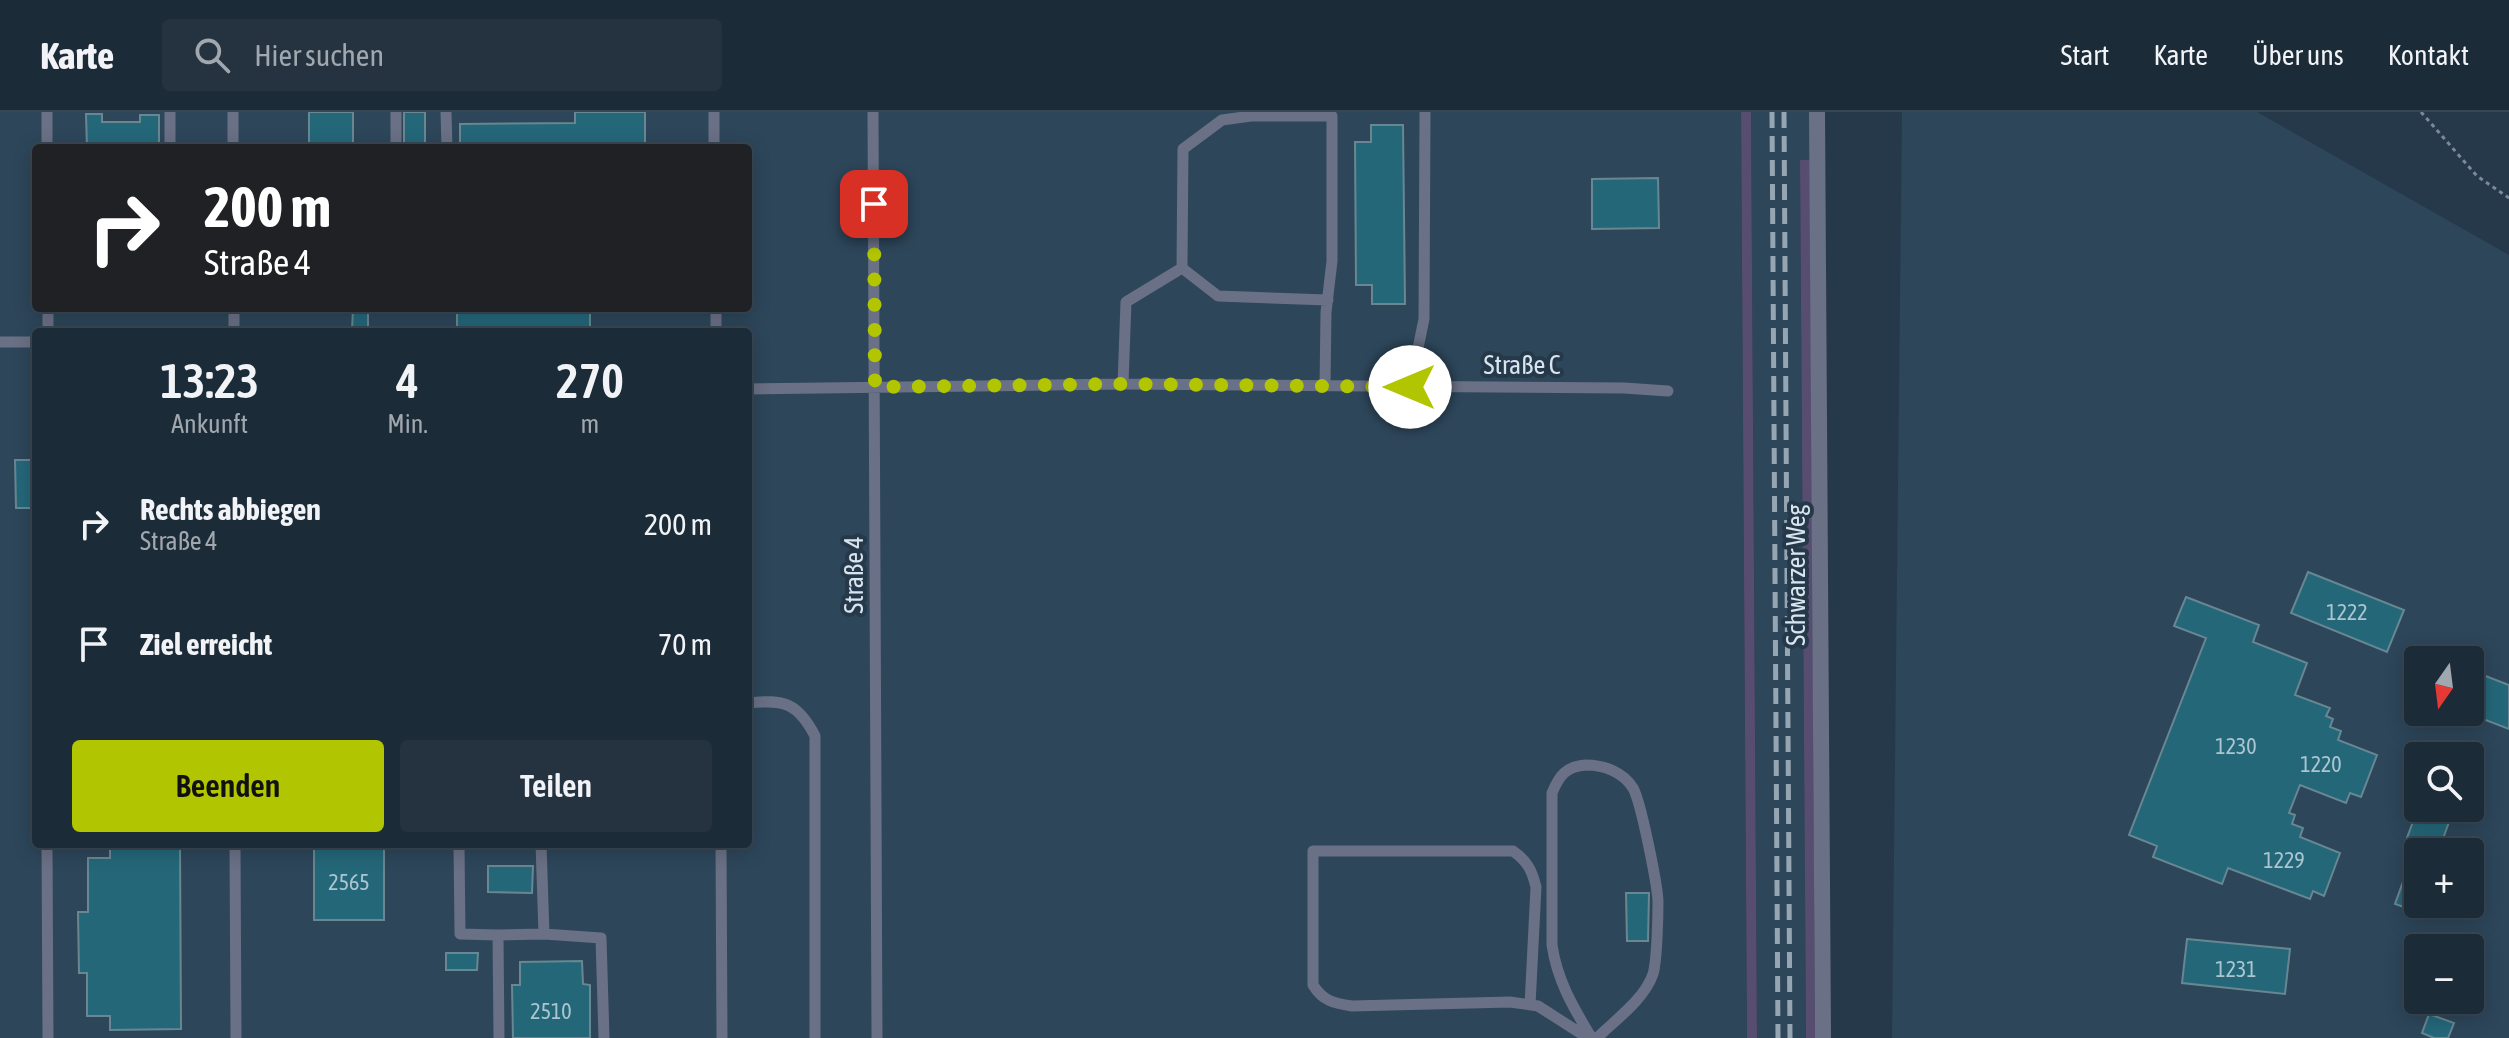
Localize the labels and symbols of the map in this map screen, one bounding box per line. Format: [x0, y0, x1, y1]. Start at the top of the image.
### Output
pin [840, 170, 908, 238]
position arrow [1368, 345, 1452, 429]
street label: Straße C [1484, 350, 1561, 380]
street label: Schwarzer Weg [1781, 504, 1811, 646]
street label: Straße 4 [839, 536, 869, 614]
house number: 1222 [2326, 599, 2368, 625]
north arrow [2404, 646, 2484, 726]
house number: 1230 [2215, 733, 2257, 759]
house number: 1220 [2300, 751, 2342, 777]
house number: 1229 [2263, 847, 2305, 873]
house number: 2565 [328, 869, 370, 895]
house number: 1231 [2215, 956, 2257, 982]
house number: 2510 [530, 998, 572, 1024]

